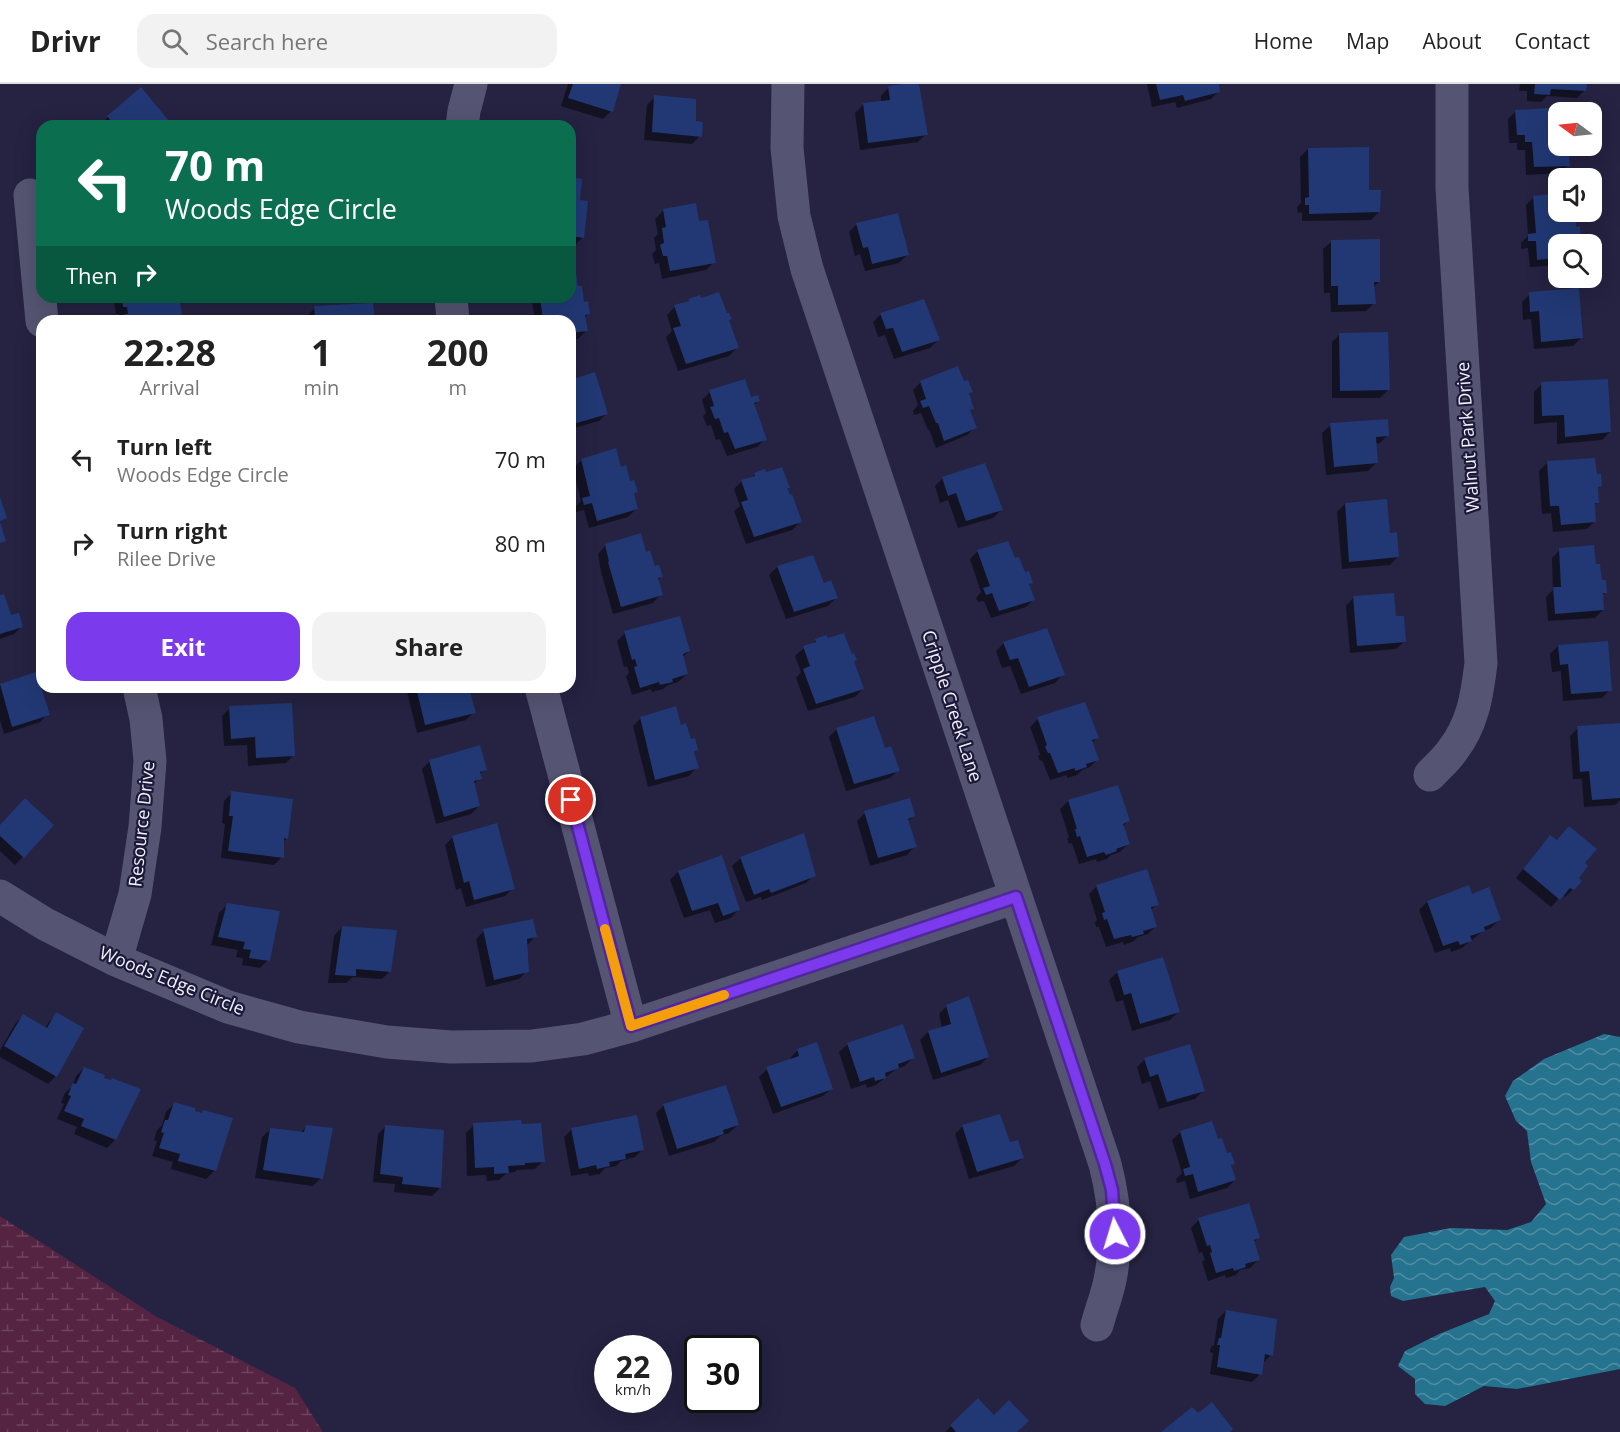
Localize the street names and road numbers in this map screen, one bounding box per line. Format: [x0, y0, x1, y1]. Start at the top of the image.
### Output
street label: Walnut Park Drive [1450, 361, 1484, 513]
street label: Cripple Creek Lane [917, 627, 989, 785]
street label: Resource Drive [122, 760, 160, 888]
street label: Woods Edge Circle [96, 940, 249, 1020]

